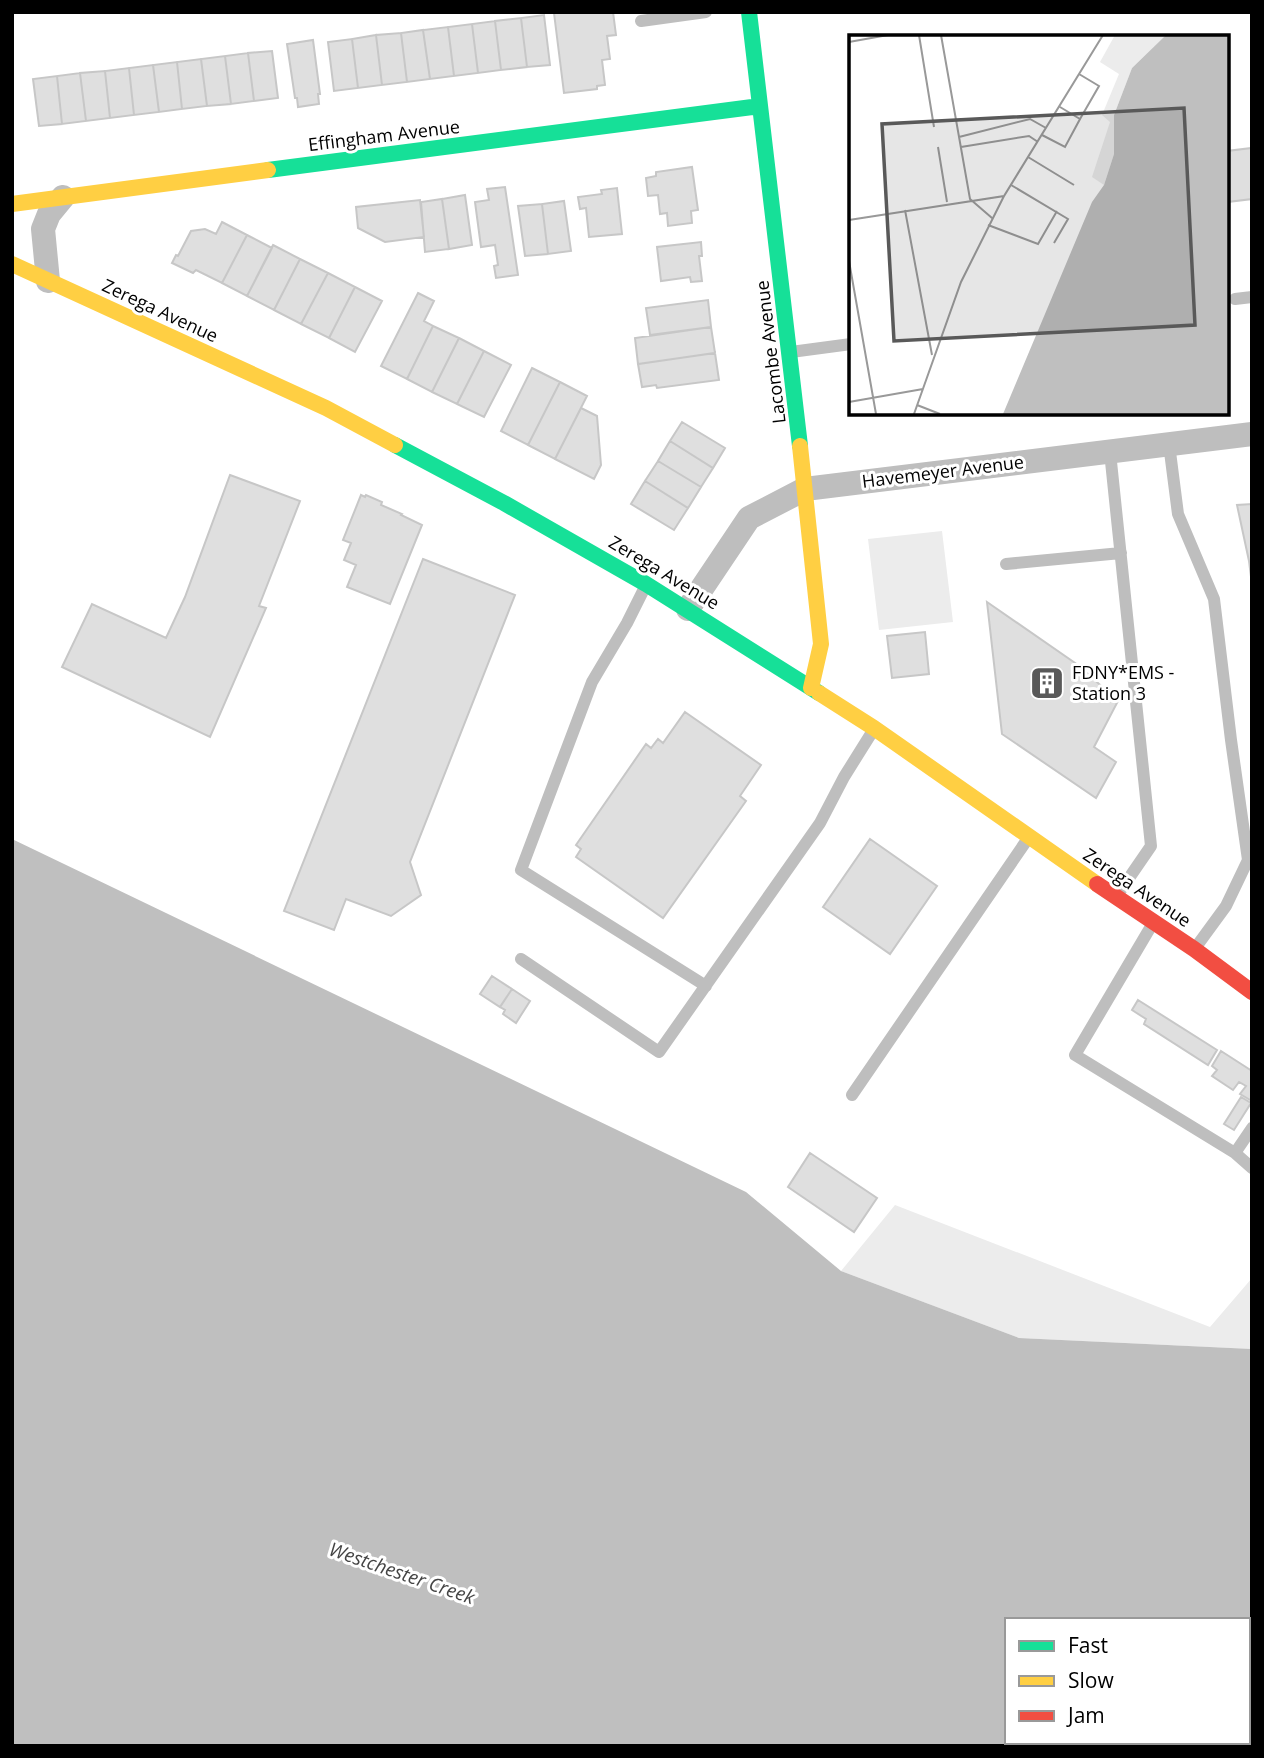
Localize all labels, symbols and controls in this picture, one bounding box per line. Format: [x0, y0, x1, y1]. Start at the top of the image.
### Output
inset map [849, 35, 1229, 415]
street label: Effingham Avenue [307, 114, 461, 156]
street label: Zerega Avenue [99, 273, 222, 347]
street label: Lacombe Avenue [749, 279, 791, 425]
street label: Havemeyer Avenue [861, 449, 1025, 493]
street label: Zerega Avenue [605, 530, 724, 615]
place label: FDNY*EMS - Station 3 [1072, 660, 1175, 705]
building icon: FDNY*EMS - Station 3 [1028, 664, 1066, 702]
street label: Zerega Avenue [1079, 842, 1196, 932]
water label: Westchester Creek [326, 1536, 479, 1610]
legend [1005, 1618, 1250, 1744]
text: Fast [1068, 1631, 1108, 1659]
text: Slow [1068, 1666, 1114, 1694]
text: Jam [1066, 1701, 1105, 1729]

